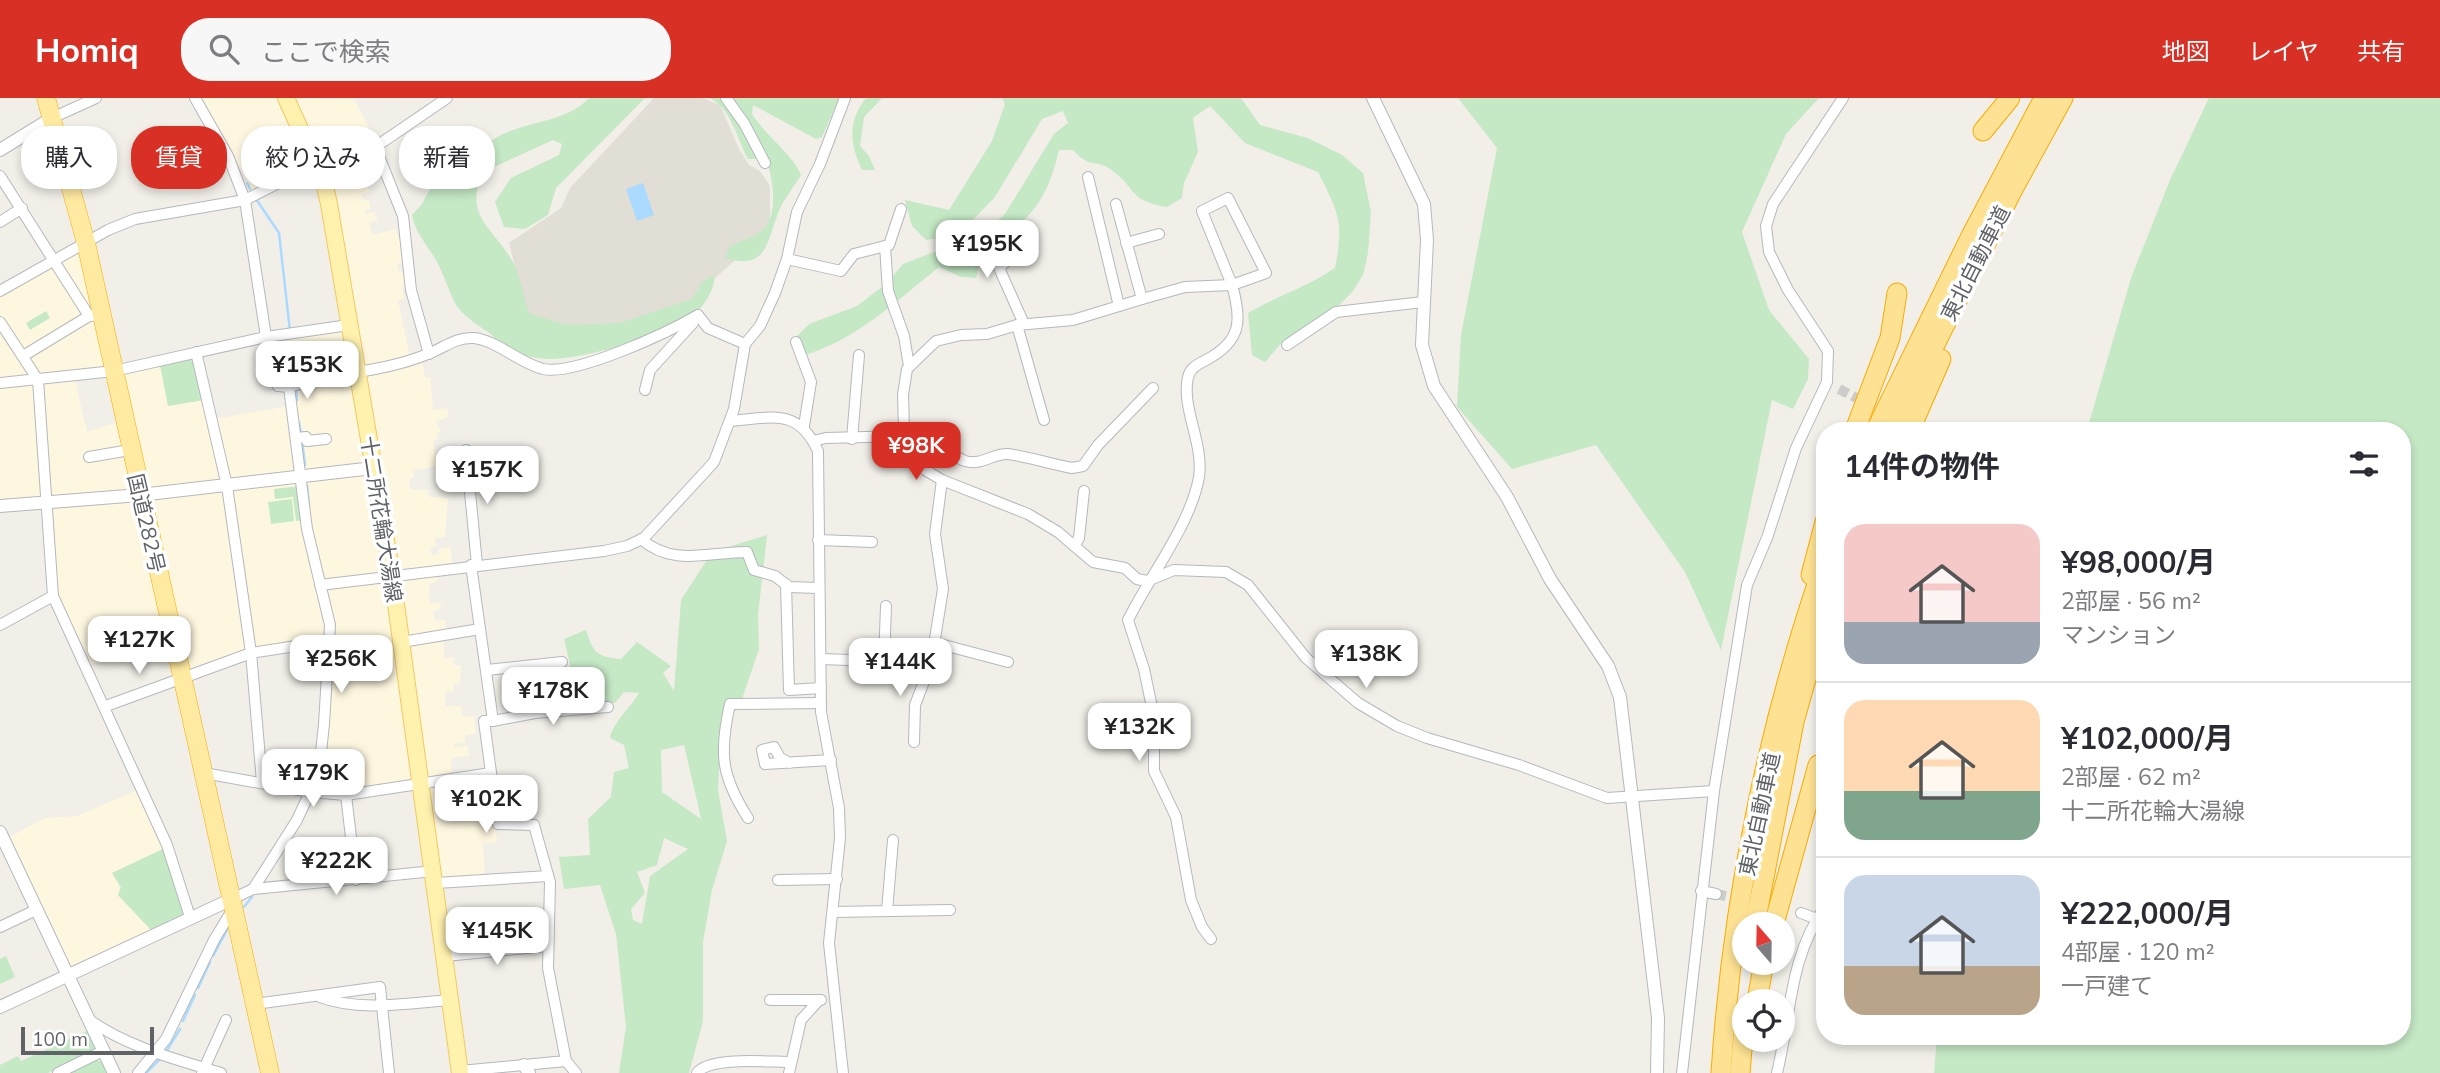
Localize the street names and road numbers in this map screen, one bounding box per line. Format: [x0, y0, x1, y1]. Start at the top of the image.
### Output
street label: 東北自動車道 [1935, 201, 2015, 325]
street label: 十二所花輪大湯線 [356, 434, 408, 604]
street label: 国道282号 [123, 471, 171, 575]
street label: 東北自動車道 [1733, 750, 1785, 878]

